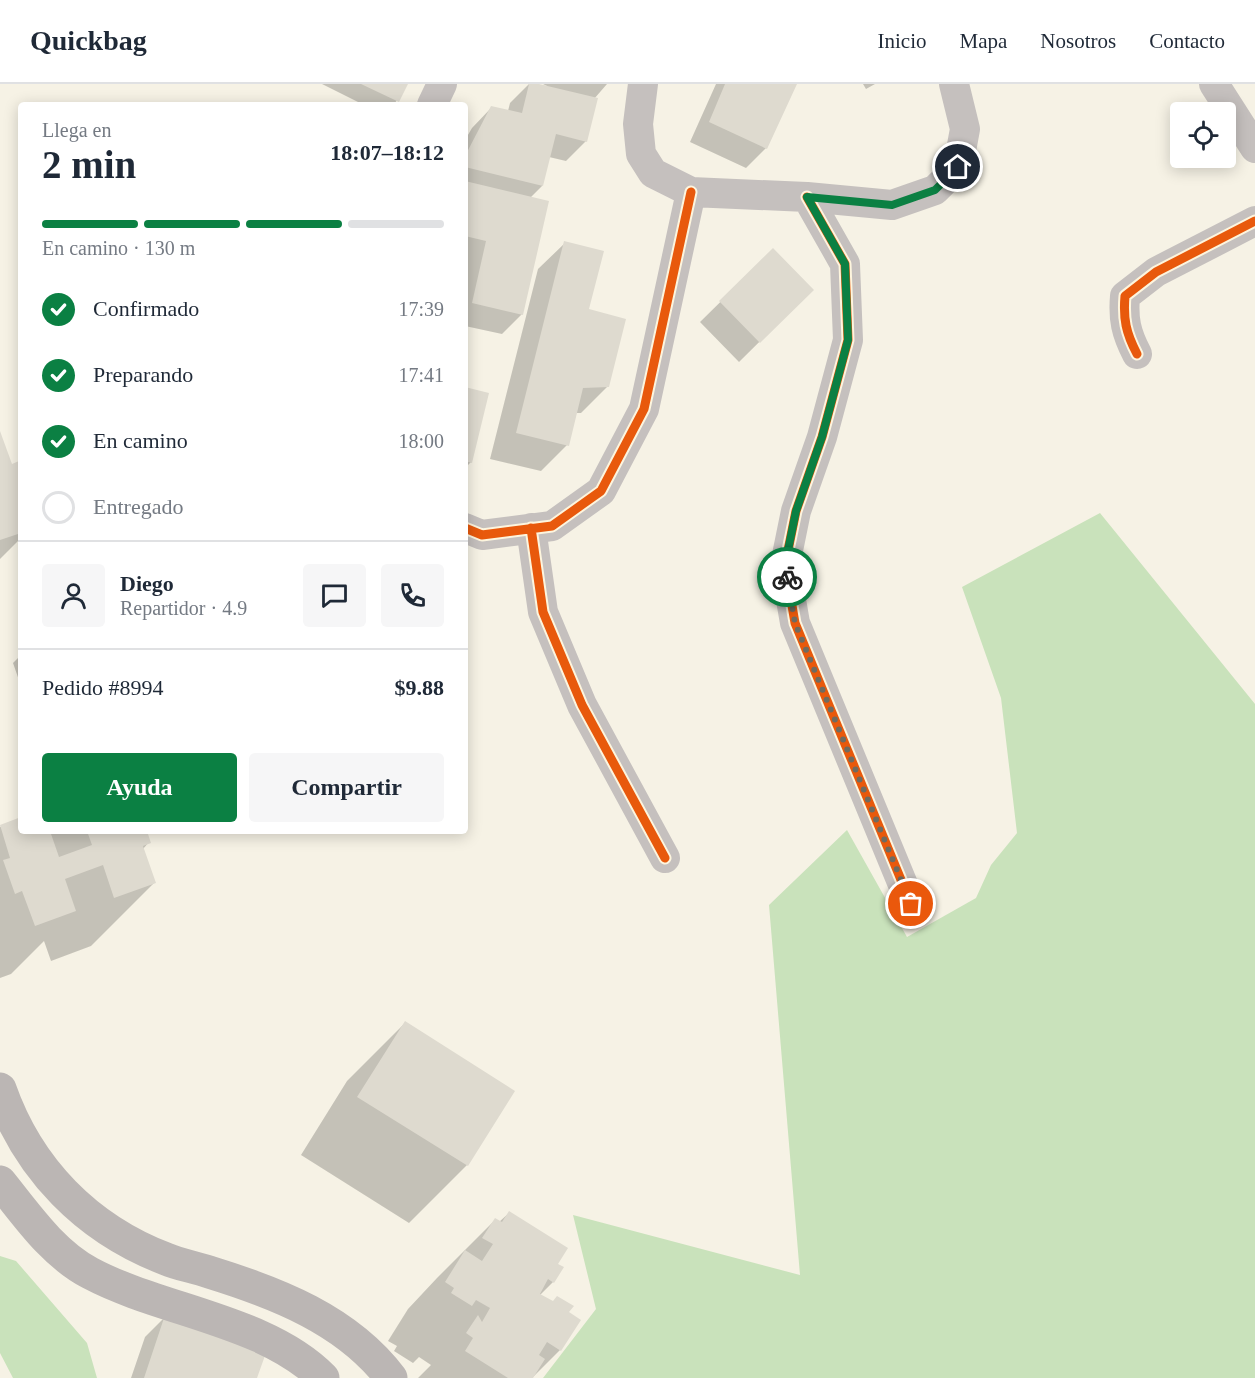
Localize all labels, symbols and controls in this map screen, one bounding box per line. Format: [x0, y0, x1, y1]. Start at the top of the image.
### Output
text: Quickbag [30, 25, 147, 56]
text: Inicio [878, 29, 927, 53]
text: Mapa [960, 29, 1007, 53]
text: Nosotros [1040, 29, 1116, 53]
text: Contacto [1149, 29, 1225, 53]
map controls [1170, 102, 1236, 168]
button: locate [1170, 102, 1236, 168]
text: Llega en [42, 119, 111, 141]
text: 18:07–18:12 [330, 140, 444, 165]
pin [932, 141, 983, 192]
text: 2 min [42, 143, 136, 186]
icon: home [941, 150, 974, 183]
text: En camino · 130 m [42, 237, 195, 259]
icon: check [42, 293, 75, 326]
text: Confirmado [93, 296, 199, 321]
text: 17:39 [398, 298, 444, 320]
icon: check [42, 359, 75, 392]
text: Preparando [93, 362, 193, 387]
text: 17:41 [398, 364, 444, 386]
icon: check [42, 425, 75, 458]
text: En camino [93, 428, 188, 453]
text: 18:00 [398, 430, 444, 452]
text: Entregado [93, 494, 183, 519]
courier [757, 547, 817, 607]
icon: bike [771, 561, 804, 594]
button: person [42, 564, 105, 627]
button: chat [303, 564, 366, 627]
button: phone [381, 564, 444, 627]
text: Diego [120, 571, 174, 596]
text: Repartidor · 4.9 [120, 597, 247, 619]
text: Pedido #8994 [42, 675, 164, 700]
text: $9.88 [395, 675, 444, 700]
button: Ayuda [42, 753, 237, 822]
button: Compartir [249, 753, 444, 822]
pin [885, 878, 936, 929]
icon: bag [894, 887, 927, 920]

